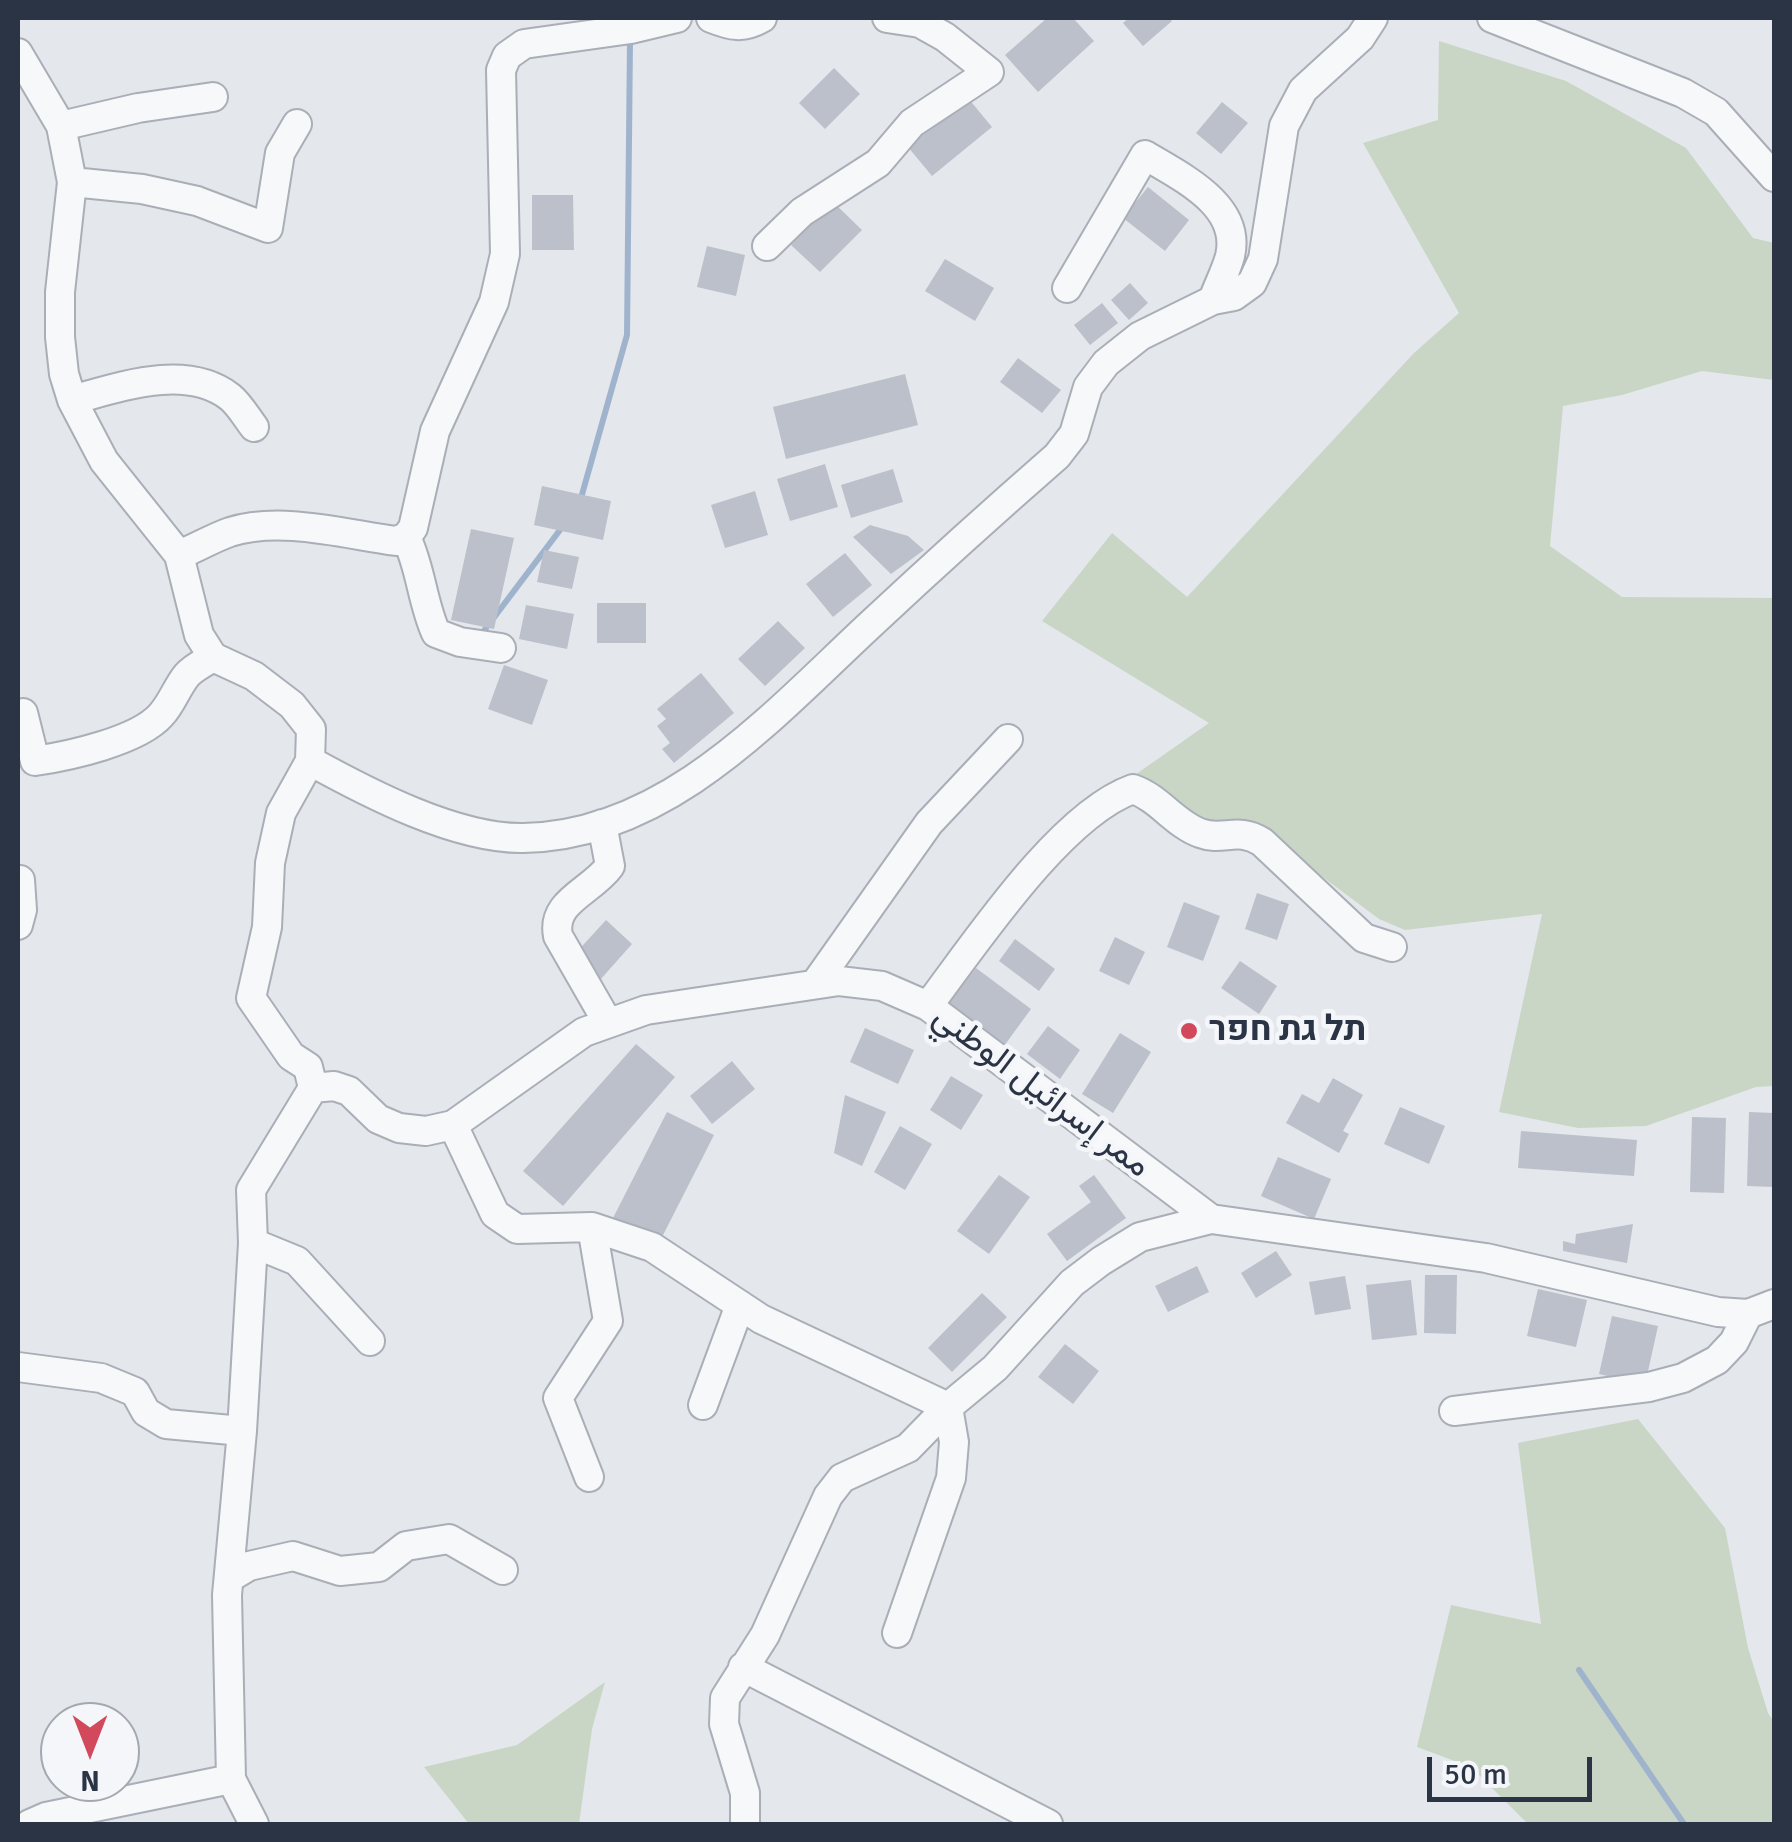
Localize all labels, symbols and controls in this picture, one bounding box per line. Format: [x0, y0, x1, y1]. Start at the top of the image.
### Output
street label: ممر إسرائيل الوطني [924, 996, 1158, 1188]
place label: תל גת חפר [1209, 1010, 1366, 1052]
marker: תל גת חפר [1178, 1020, 1200, 1042]
north arrow [40, 1702, 140, 1802]
scale bar [1432, 1737, 1597, 1799]
text: 50 m [1444, 1756, 1507, 1793]
text: N [80, 1763, 100, 1797]

